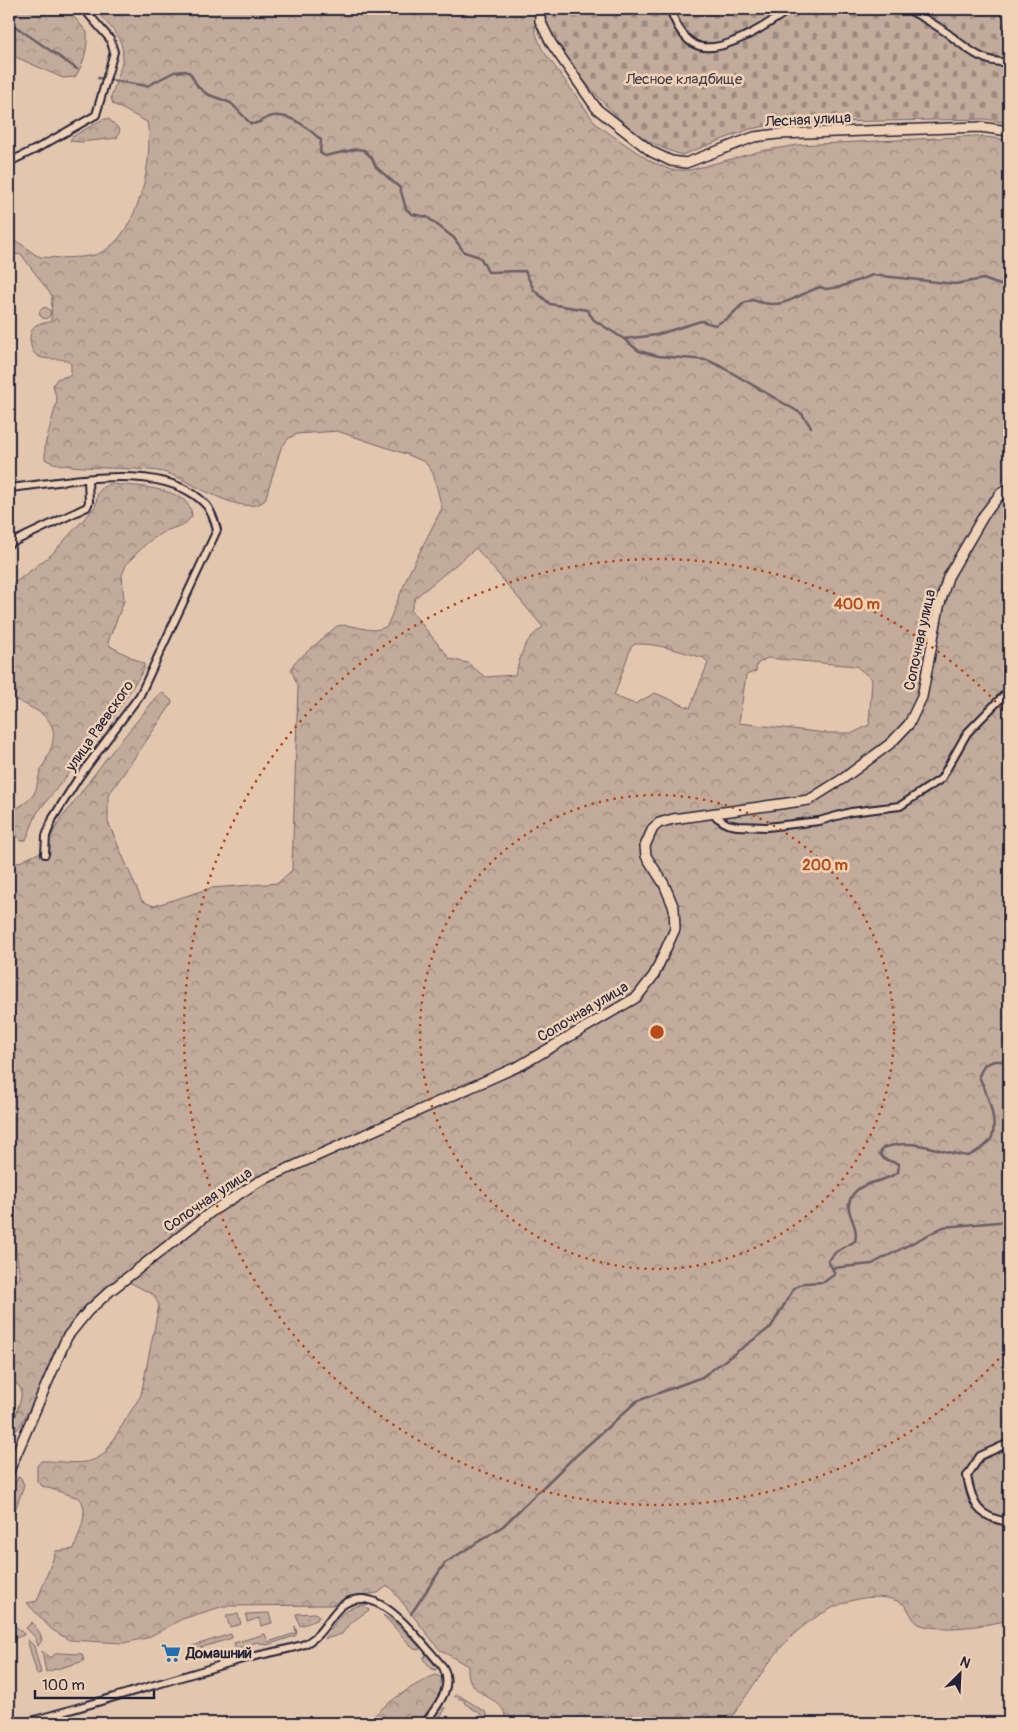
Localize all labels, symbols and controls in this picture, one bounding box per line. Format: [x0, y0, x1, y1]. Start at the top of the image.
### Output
park label: Лесное кладбище [625, 70, 743, 89]
street label: Лесная улица [763, 108, 852, 132]
street label: Сопочная улица [900, 588, 940, 692]
text: 400 m [834, 595, 880, 614]
street label: улица Раевского [61, 677, 138, 776]
text: 200 m [802, 856, 848, 875]
street label: Сопочная улица [534, 977, 632, 1047]
centre of rings [648, 1023, 666, 1041]
street label: Сопочная улица [160, 1163, 256, 1237]
supermarket icon: Домашний [160, 1642, 182, 1664]
place label: Домашний [185, 1644, 252, 1663]
north arrow [936, 1650, 986, 1700]
text: N [957, 1653, 973, 1672]
scale bar [35, 1667, 154, 1699]
text: 100 m [42, 1676, 85, 1695]

